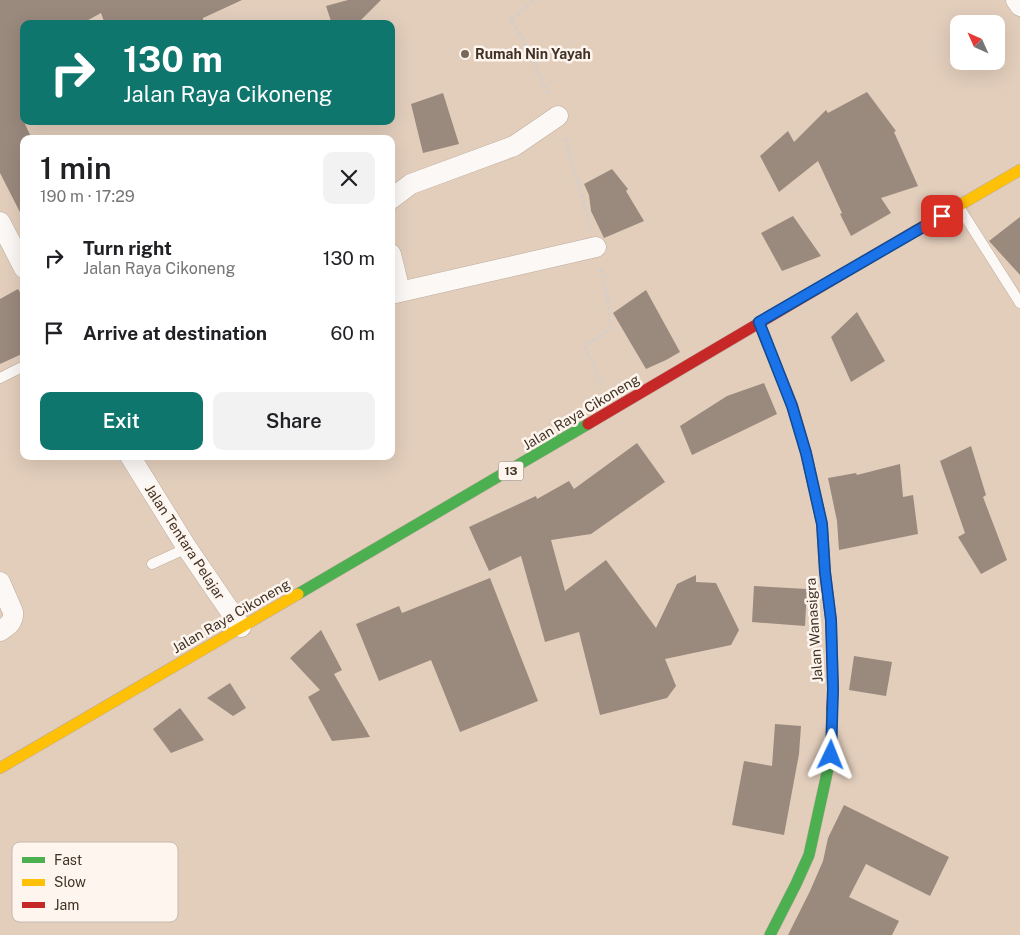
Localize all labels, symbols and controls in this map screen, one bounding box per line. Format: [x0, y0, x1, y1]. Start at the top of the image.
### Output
north arrow [950, 15, 1005, 70]
map controls [950, 15, 1005, 70]
text: 130 m [123, 39, 223, 80]
icon: right [40, 40, 105, 105]
place label: Rumah Nin Yayah [475, 46, 591, 62]
marker: Rumah Nin Yayah [459, 48, 471, 60]
text: Jalan Raya Cikoneng [123, 81, 333, 107]
text: 1 min [40, 150, 111, 186]
button: close [323, 152, 375, 204]
text: 190 m · 17:29 [40, 187, 135, 206]
pin [921, 195, 963, 237]
icon: arrive [928, 202, 956, 230]
text: Turn right [83, 237, 172, 259]
icon: right [40, 244, 68, 272]
text: 130 m [323, 247, 375, 269]
text: Jalan Raya Cikoneng [83, 259, 235, 278]
icon: arrive [40, 319, 68, 347]
text: Arrive at destination [83, 322, 267, 344]
text: 60 m [331, 322, 375, 344]
street label: Jalan Raya Cikoneng [520, 371, 643, 453]
button: Exit [40, 392, 203, 450]
button: Share [213, 392, 375, 450]
road number: 13 [498, 462, 524, 481]
street label: Jalan Tentara Pelajar [142, 481, 228, 603]
street label: Jalan Raya Cikoneng [169, 576, 293, 656]
street label: Jalan Wanasigra [802, 577, 826, 683]
position arrow [804, 728, 856, 780]
legend [12, 842, 178, 922]
text: Fast [54, 852, 82, 868]
text: Slow [54, 874, 86, 890]
text: Jam [54, 897, 79, 913]

